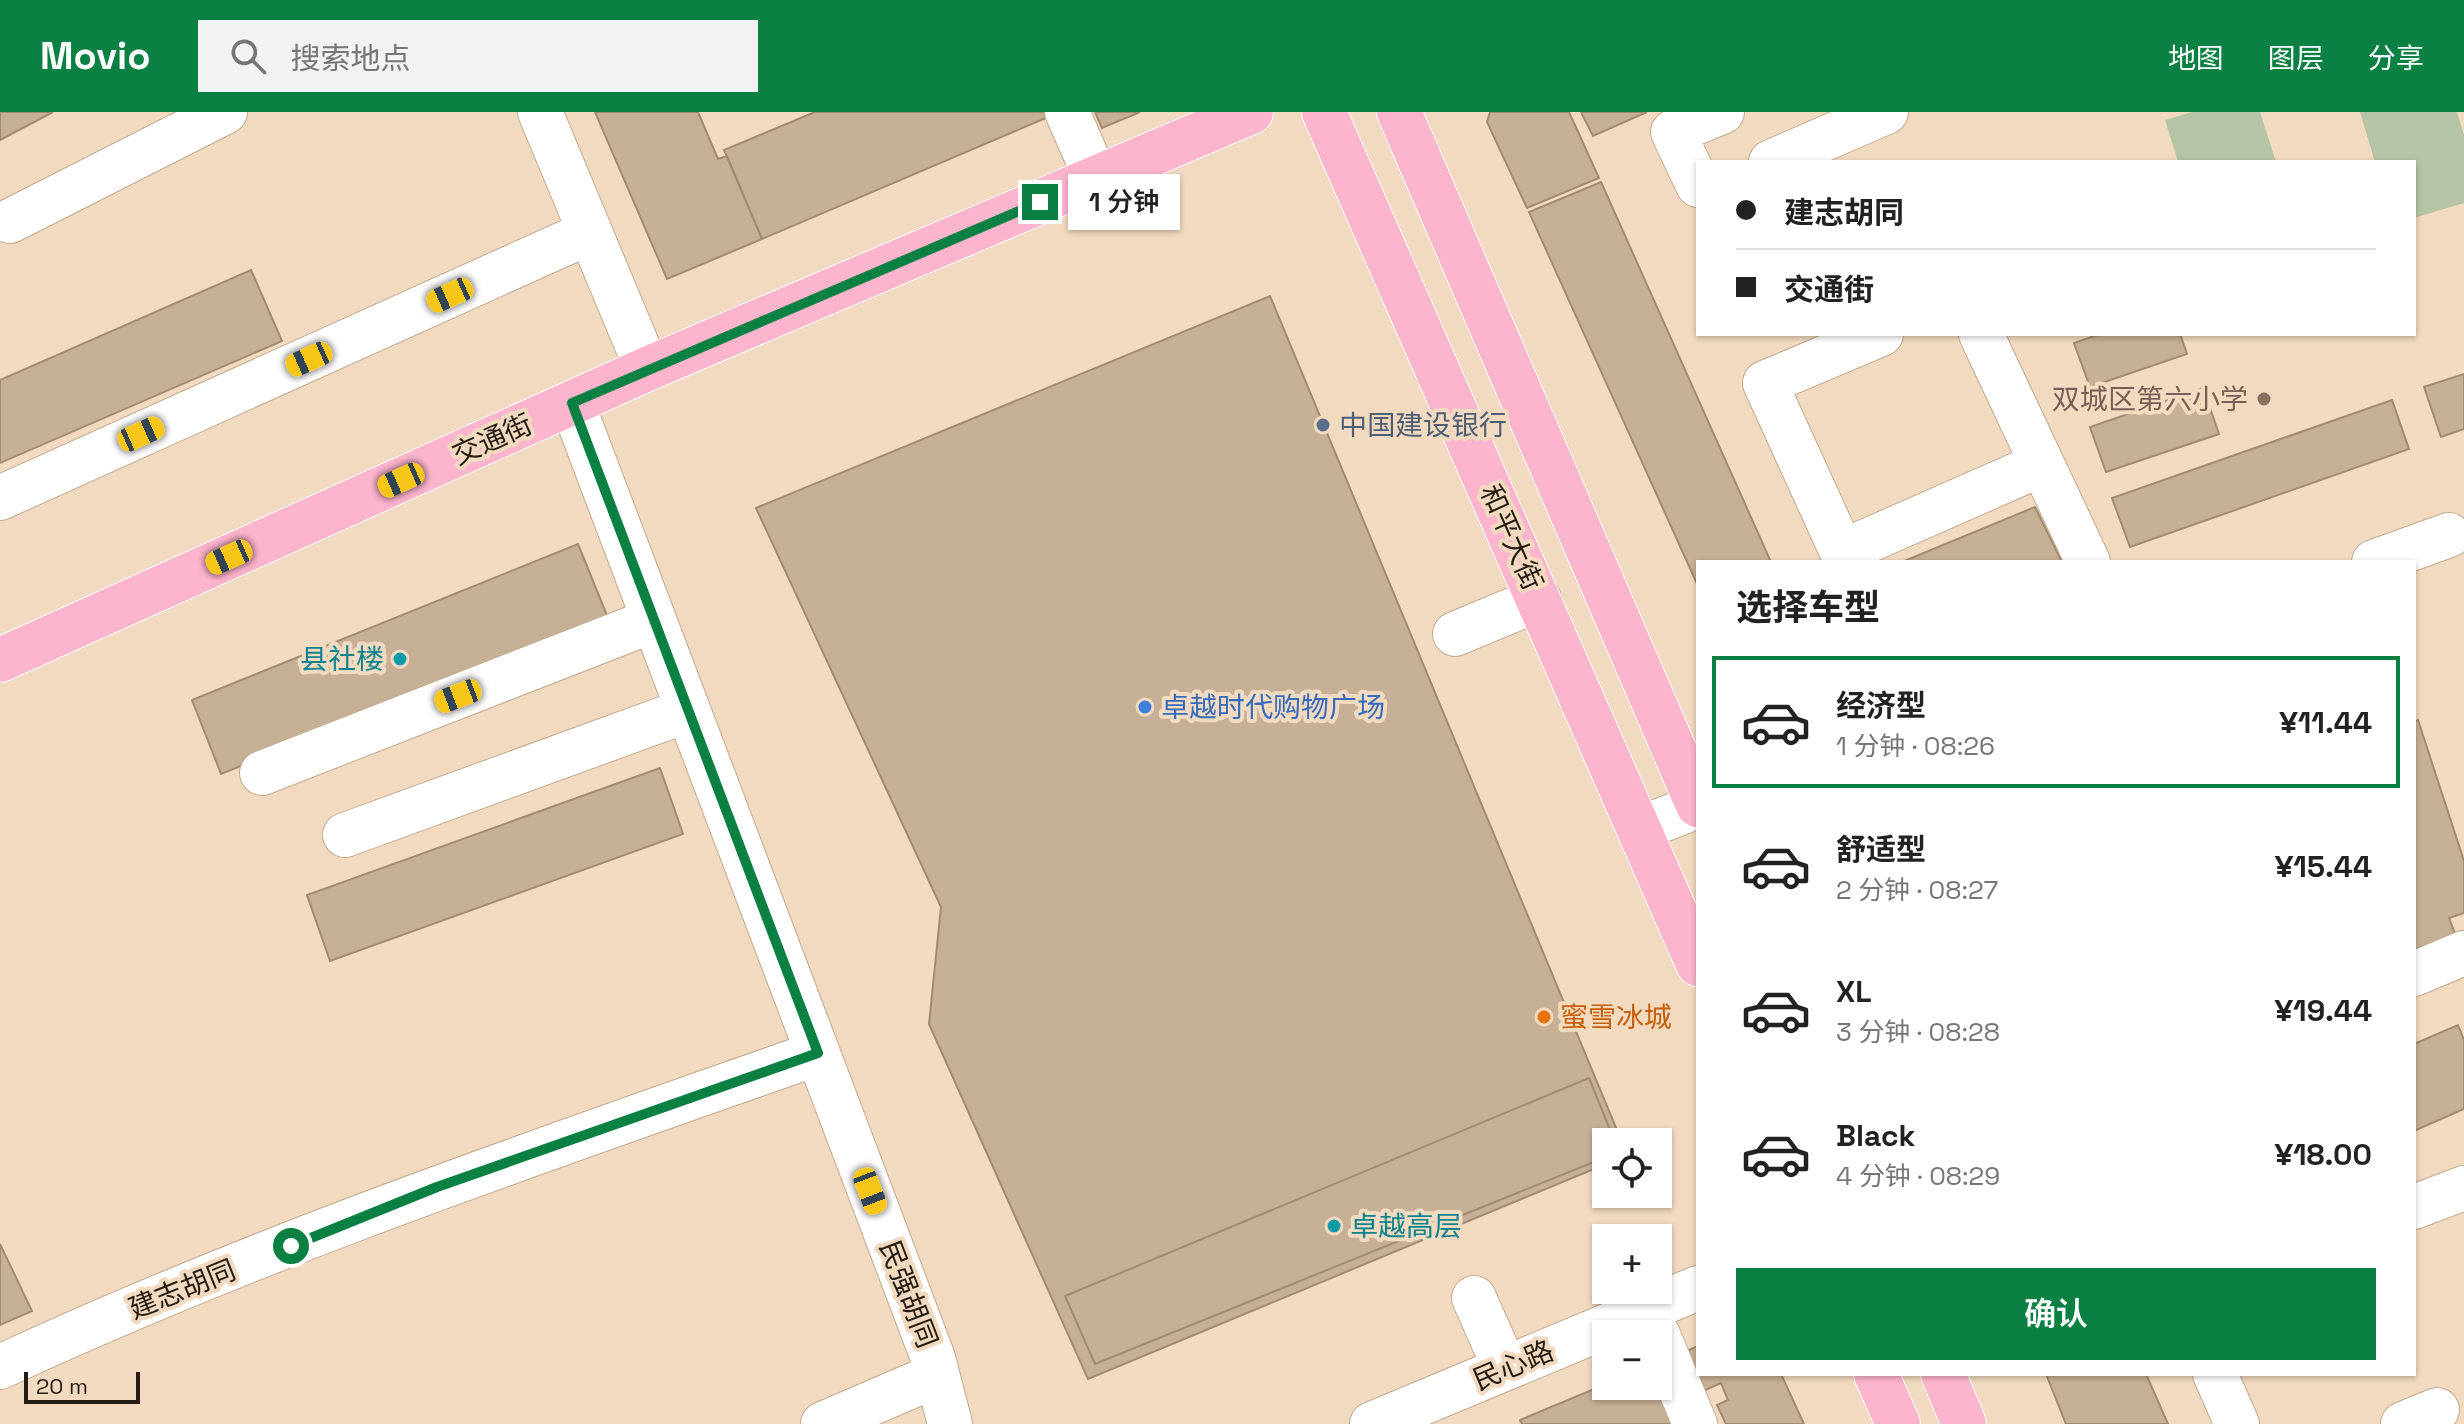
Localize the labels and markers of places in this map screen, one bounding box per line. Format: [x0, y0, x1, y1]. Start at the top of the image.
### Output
place label: 双城区第六小学 [2052, 381, 2248, 417]
marker: 双城区第六小学 [2255, 390, 2273, 408]
place label: 中国建设银行 [1339, 407, 1507, 443]
marker: 中国建设银行 [1314, 416, 1332, 434]
place label: 县社楼 [300, 641, 384, 677]
marker: 县社楼 [391, 650, 409, 668]
place label: 卓越时代购物广场 [1161, 689, 1385, 725]
marker: 卓越时代购物广场 [1136, 698, 1154, 716]
place label: 蜜雪冰城 [1560, 999, 1672, 1035]
marker: 蜜雪冰城 [1535, 1008, 1553, 1026]
place label: 卓越高层 [1350, 1208, 1462, 1244]
marker: 卓越高层 [1325, 1217, 1343, 1235]

